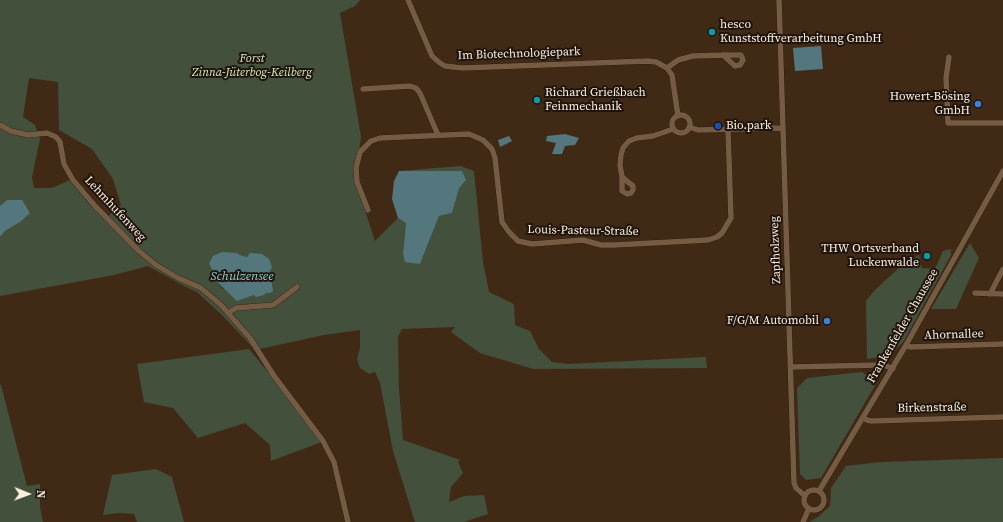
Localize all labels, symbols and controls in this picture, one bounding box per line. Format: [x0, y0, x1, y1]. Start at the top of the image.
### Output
place label: hesco Kunststoffverarbeitung GmbH [720, 18, 882, 46]
marker: hesco Kunststoffverarbeitung GmbH [707, 27, 717, 37]
street label: Im Biotechnologiepark [457, 45, 581, 63]
park label: Forst Zinna-Jüterbog-Keilberg [192, 52, 312, 80]
place label: Richard Grießbach Feinmechanik [545, 86, 646, 114]
place label: Howert-Bösing GmbH [890, 90, 970, 118]
marker: Richard Grießbach Feinmechanik [532, 95, 542, 105]
marker: Howert-Bösing GmbH [973, 99, 983, 109]
place label: Bio.park [726, 119, 771, 133]
marker: Bio.park [713, 121, 723, 131]
street label: Lehmhufenweg [81, 173, 149, 245]
street label: Zapfholzweg [768, 216, 784, 284]
street label: Louis-Pasteur-Straße [527, 223, 639, 239]
place label: THW Ortsverband Luckenwalde [821, 242, 919, 270]
marker: THW Ortsverband Luckenwalde [922, 251, 932, 261]
street label: Frankenfelder Chaussee [864, 266, 942, 386]
water label: Schulzensee [211, 269, 273, 285]
place label: F/G/M Automobil [727, 314, 819, 328]
marker: F/G/M Automobil [822, 316, 832, 326]
street label: Ahornallee [924, 327, 984, 343]
street label: Birkenstraße [897, 400, 967, 416]
north arrow [8, 474, 48, 514]
text: N [33, 490, 48, 498]

